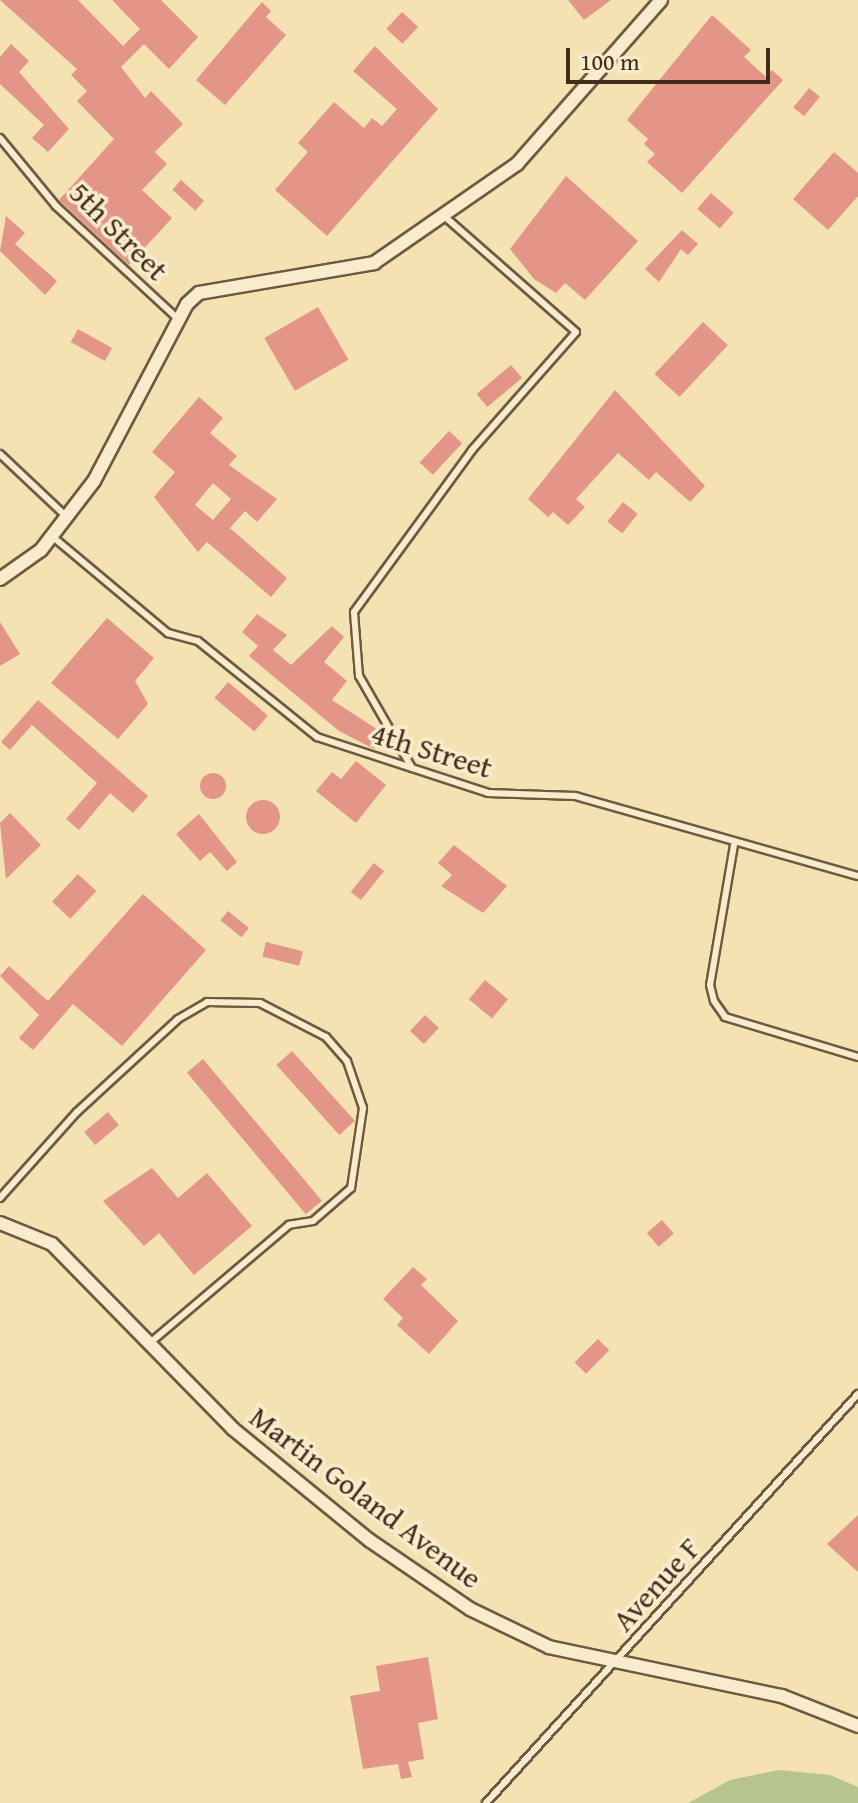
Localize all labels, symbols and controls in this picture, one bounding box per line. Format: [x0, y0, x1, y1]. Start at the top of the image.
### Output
scale bar [570, 32, 774, 82]
text: 100 m [580, 44, 640, 79]
street label: 5th Street [62, 174, 176, 288]
street label: 4th Street [367, 715, 497, 785]
street label: Martin Goland Avenue [243, 1398, 489, 1596]
street label: Avenue F [605, 1530, 707, 1638]

